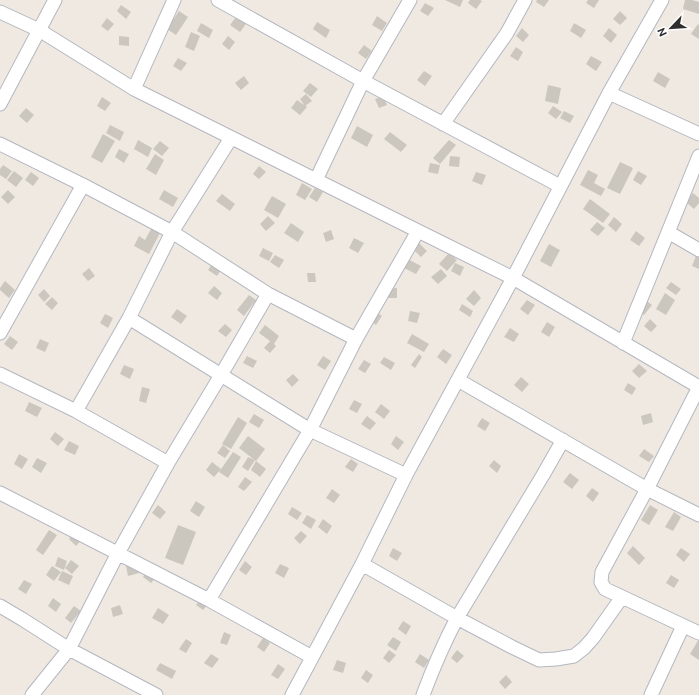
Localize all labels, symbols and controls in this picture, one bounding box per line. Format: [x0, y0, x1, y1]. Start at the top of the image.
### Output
north arrow [651, 8, 691, 48]
text: N [655, 26, 669, 38]

